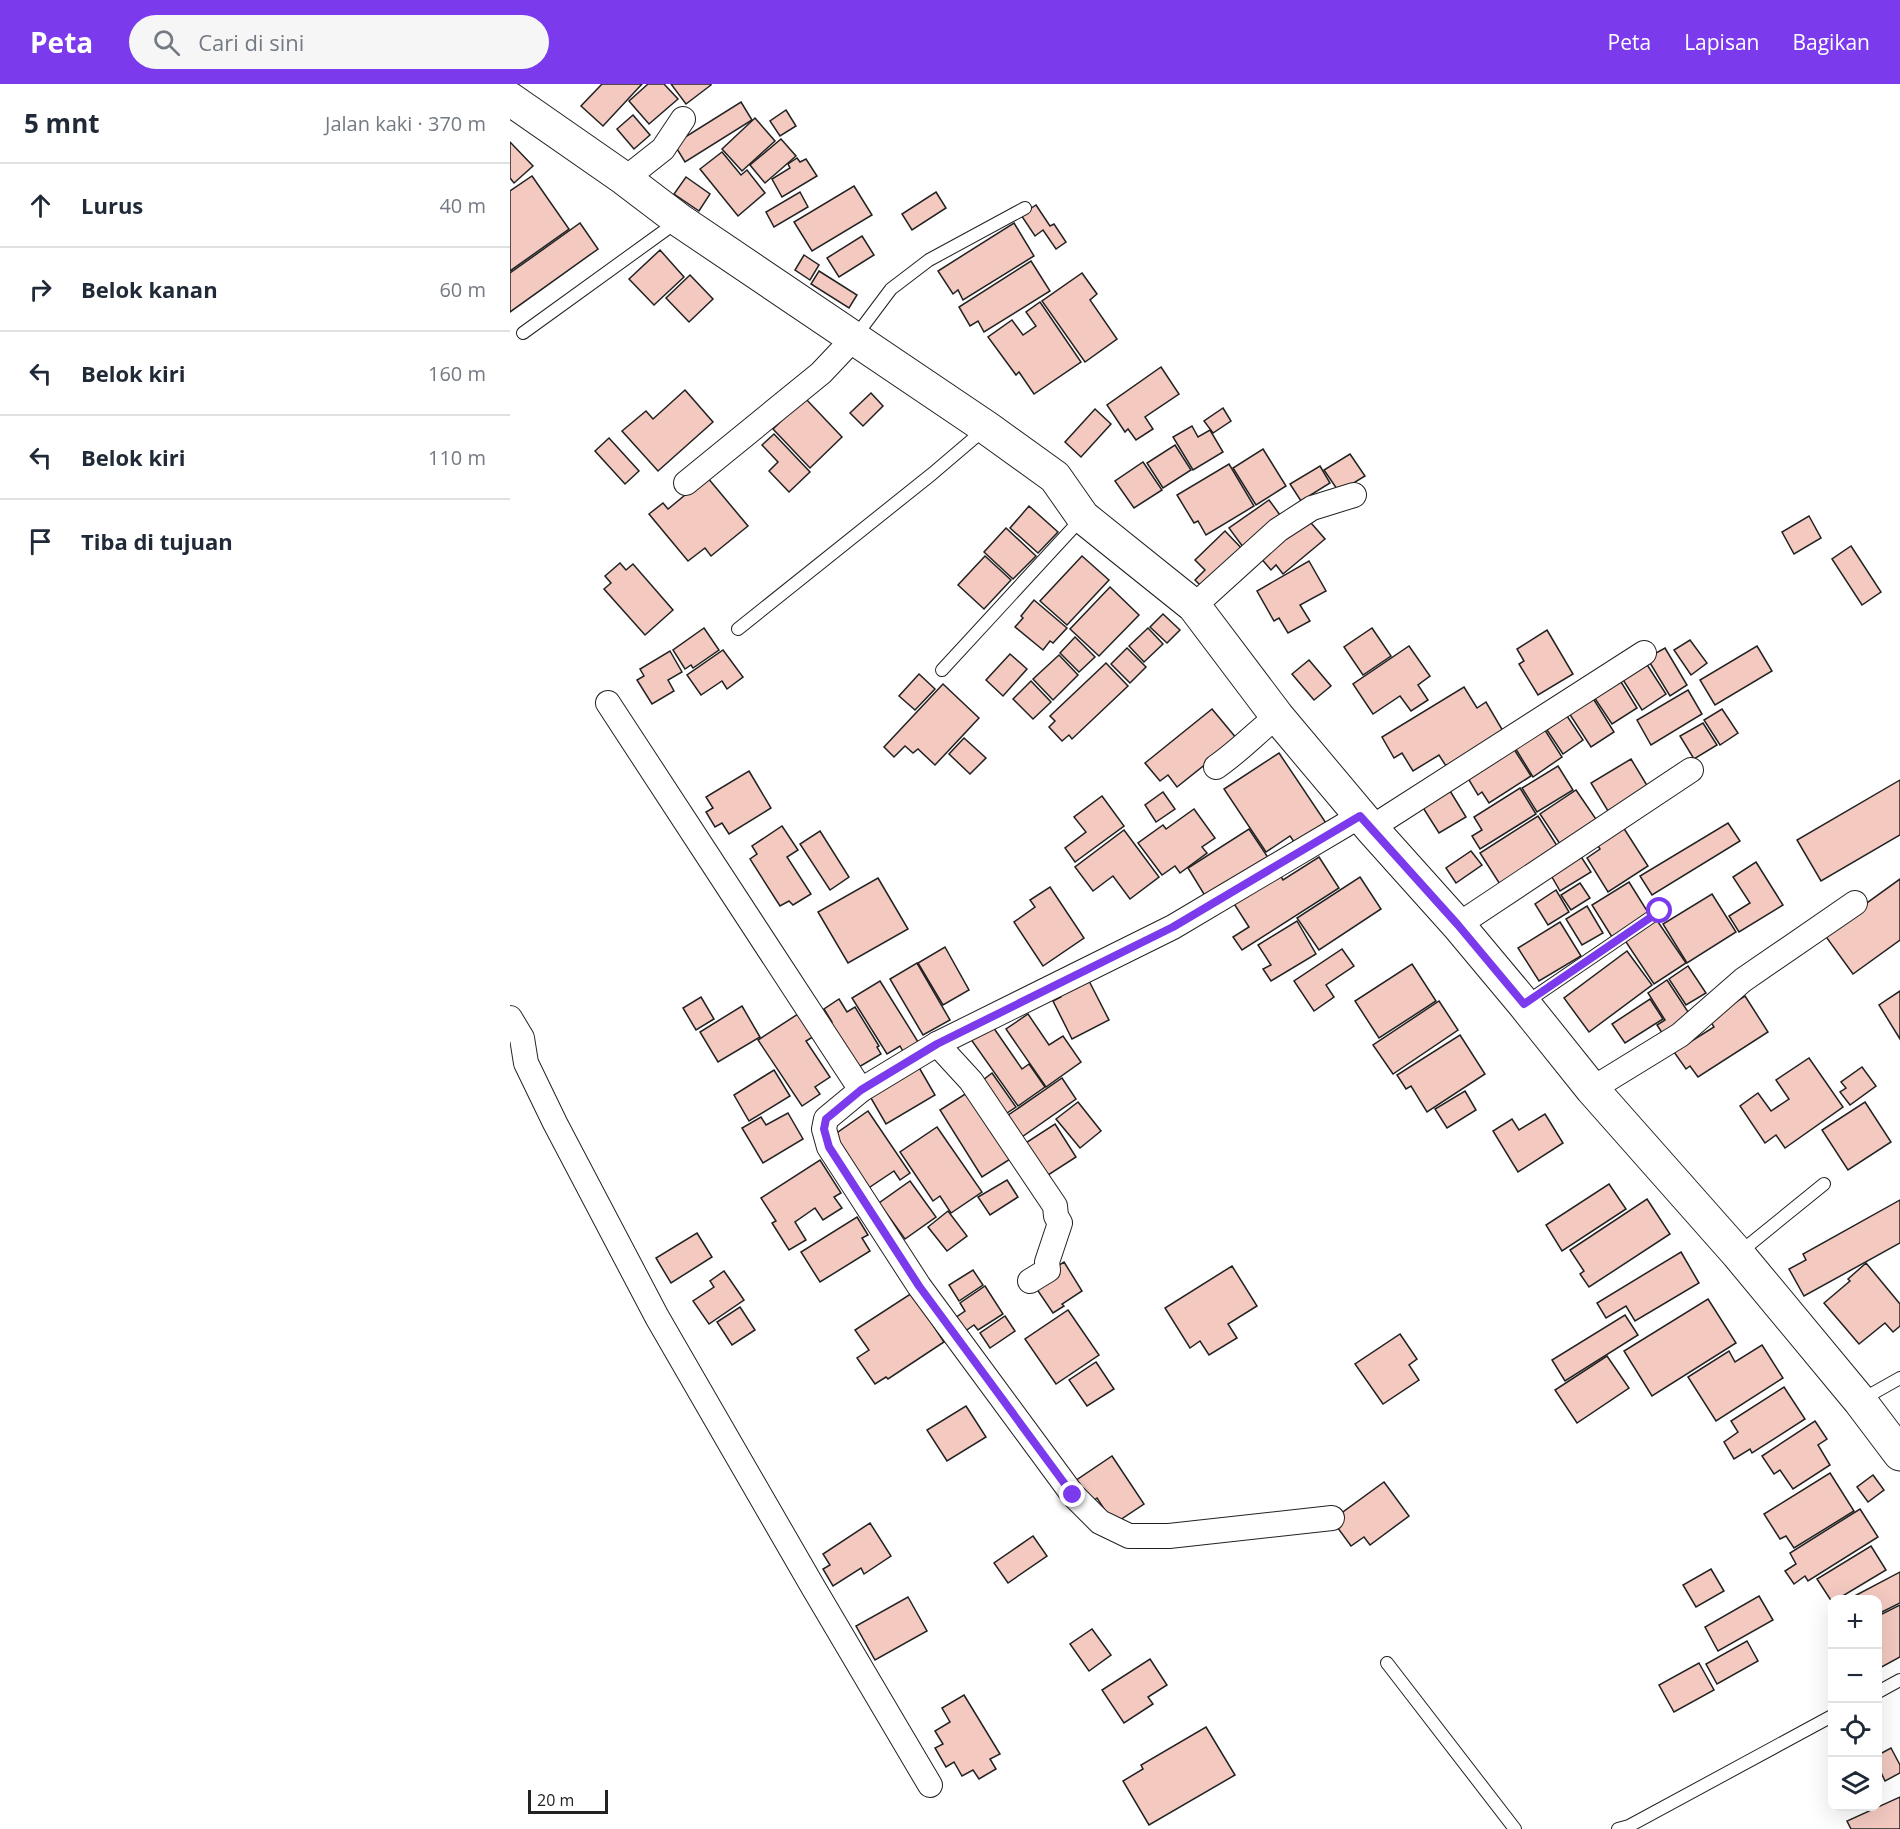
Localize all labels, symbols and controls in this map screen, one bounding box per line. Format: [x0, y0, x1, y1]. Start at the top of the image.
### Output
search box [129, 15, 549, 69]
text: Peta [30, 23, 93, 61]
icon: search [150, 26, 183, 59]
text: Cari di sini [198, 27, 304, 57]
text: Peta [1608, 28, 1651, 56]
text: Lapisan [1684, 28, 1759, 56]
text: Bagikan [1792, 28, 1870, 56]
text: 5 mnt [24, 105, 100, 141]
text: Jalan kaki · 370 m [325, 110, 486, 137]
icon: ahead [24, 189, 57, 222]
text: Lurus [81, 190, 143, 220]
text: 40 m [439, 192, 486, 219]
icon: right [24, 273, 57, 306]
text: Belok kanan [81, 274, 218, 304]
text: 60 m [439, 276, 486, 303]
icon: left [24, 357, 57, 390]
text: Belok kiri [81, 358, 186, 388]
text: 160 m [428, 360, 486, 387]
icon: left [24, 441, 57, 474]
text: Belok kiri [81, 442, 186, 472]
text: 110 m [428, 444, 486, 471]
icon: arrive [24, 525, 57, 558]
text: Tiba di tujuan [81, 526, 233, 556]
route start [1646, 897, 1672, 923]
route end [1059, 1481, 1085, 1507]
map controls [1828, 1595, 1882, 1811]
button: + [1828, 1595, 1882, 1649]
button: − [1828, 1649, 1882, 1703]
button: locate [1828, 1703, 1882, 1757]
button: layers [1828, 1757, 1882, 1811]
scale bar [528, 1787, 608, 1814]
text: 20 m [537, 1789, 574, 1811]

